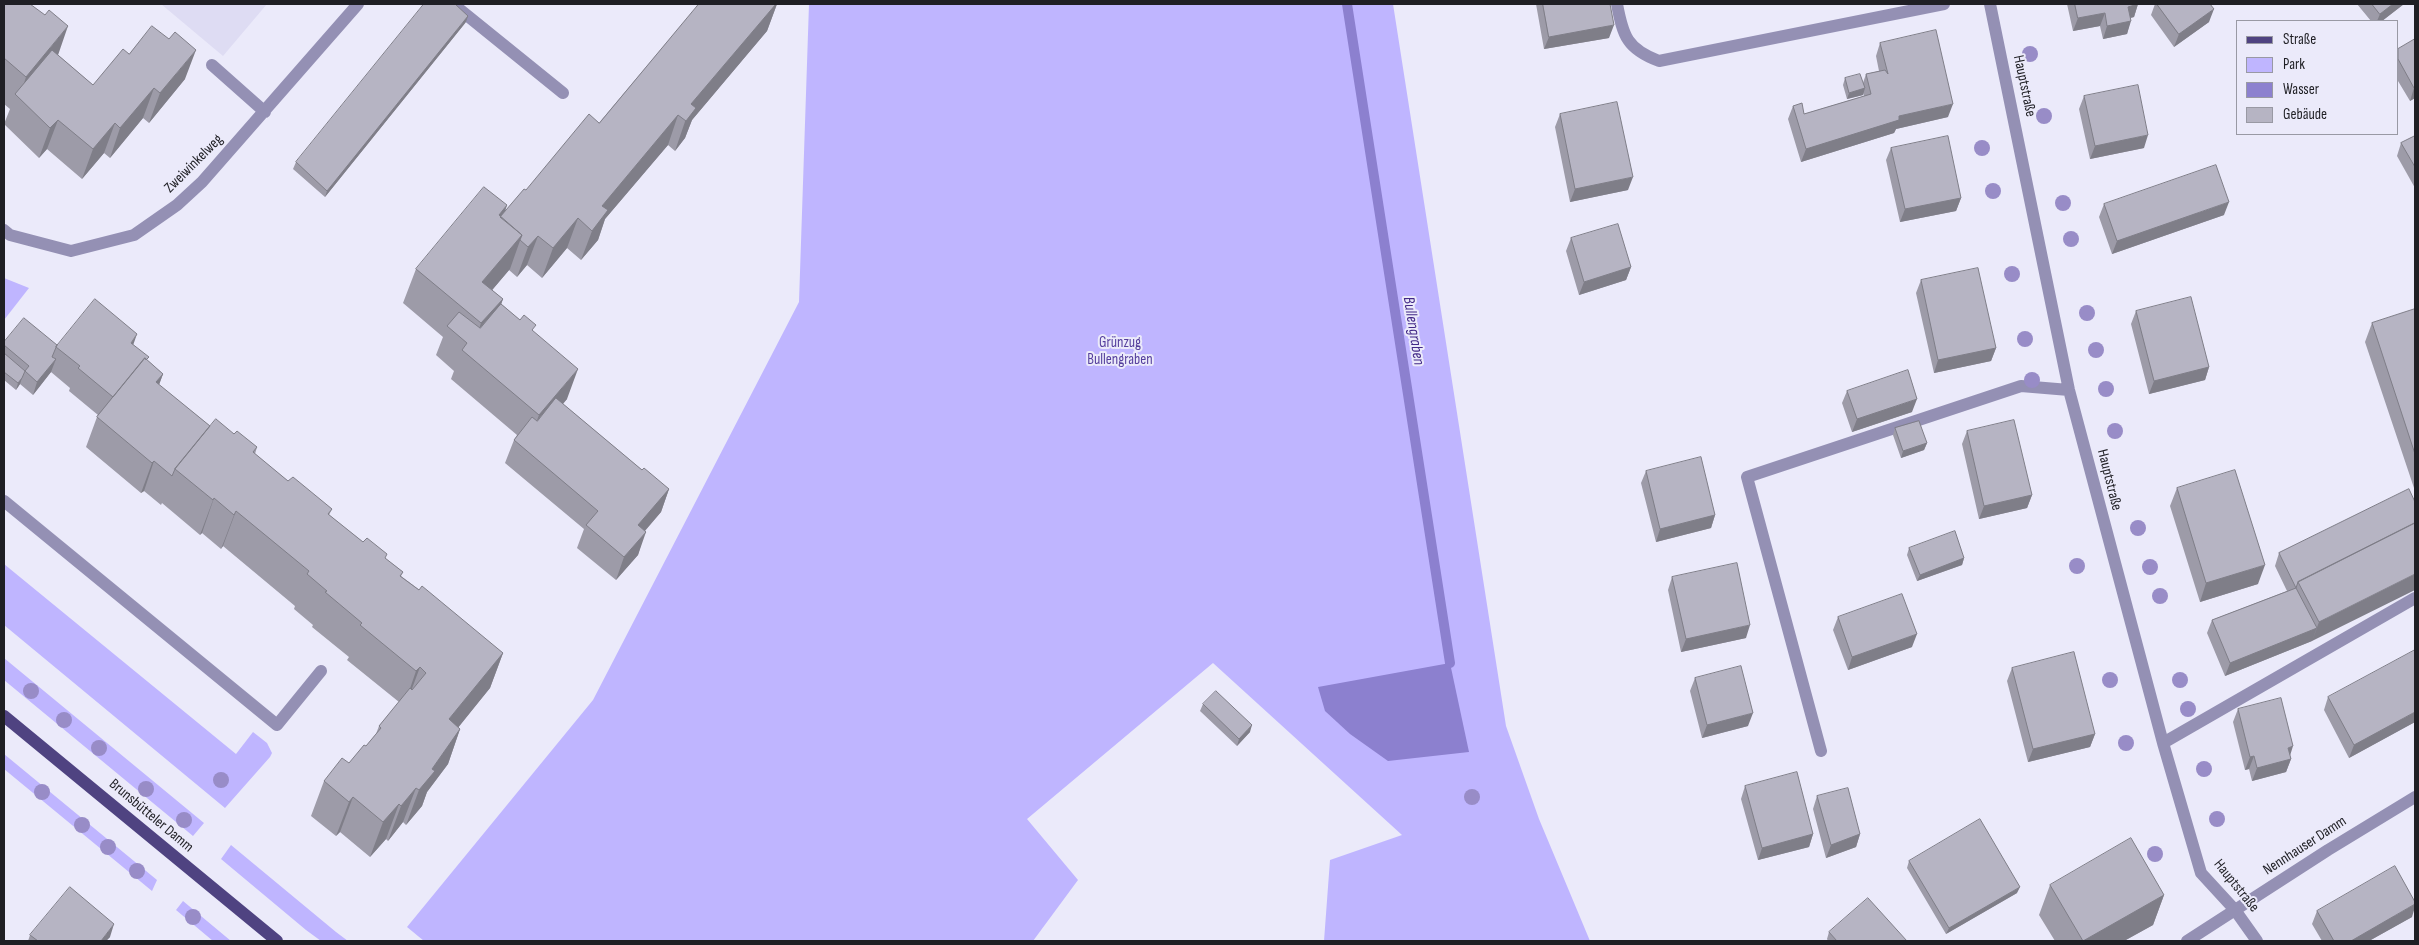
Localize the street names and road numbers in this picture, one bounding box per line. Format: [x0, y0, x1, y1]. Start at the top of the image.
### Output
street label: Hauptstraße [2009, 54, 2039, 118]
street label: Zweiwinkelweg [161, 131, 227, 197]
street label: Hauptstraße [2093, 448, 2125, 512]
street label: Brunsbütteler Damm [105, 776, 197, 856]
street label: Nennhauser Damm [2260, 812, 2350, 880]
street label: Hauptstraße [2209, 856, 2263, 916]

